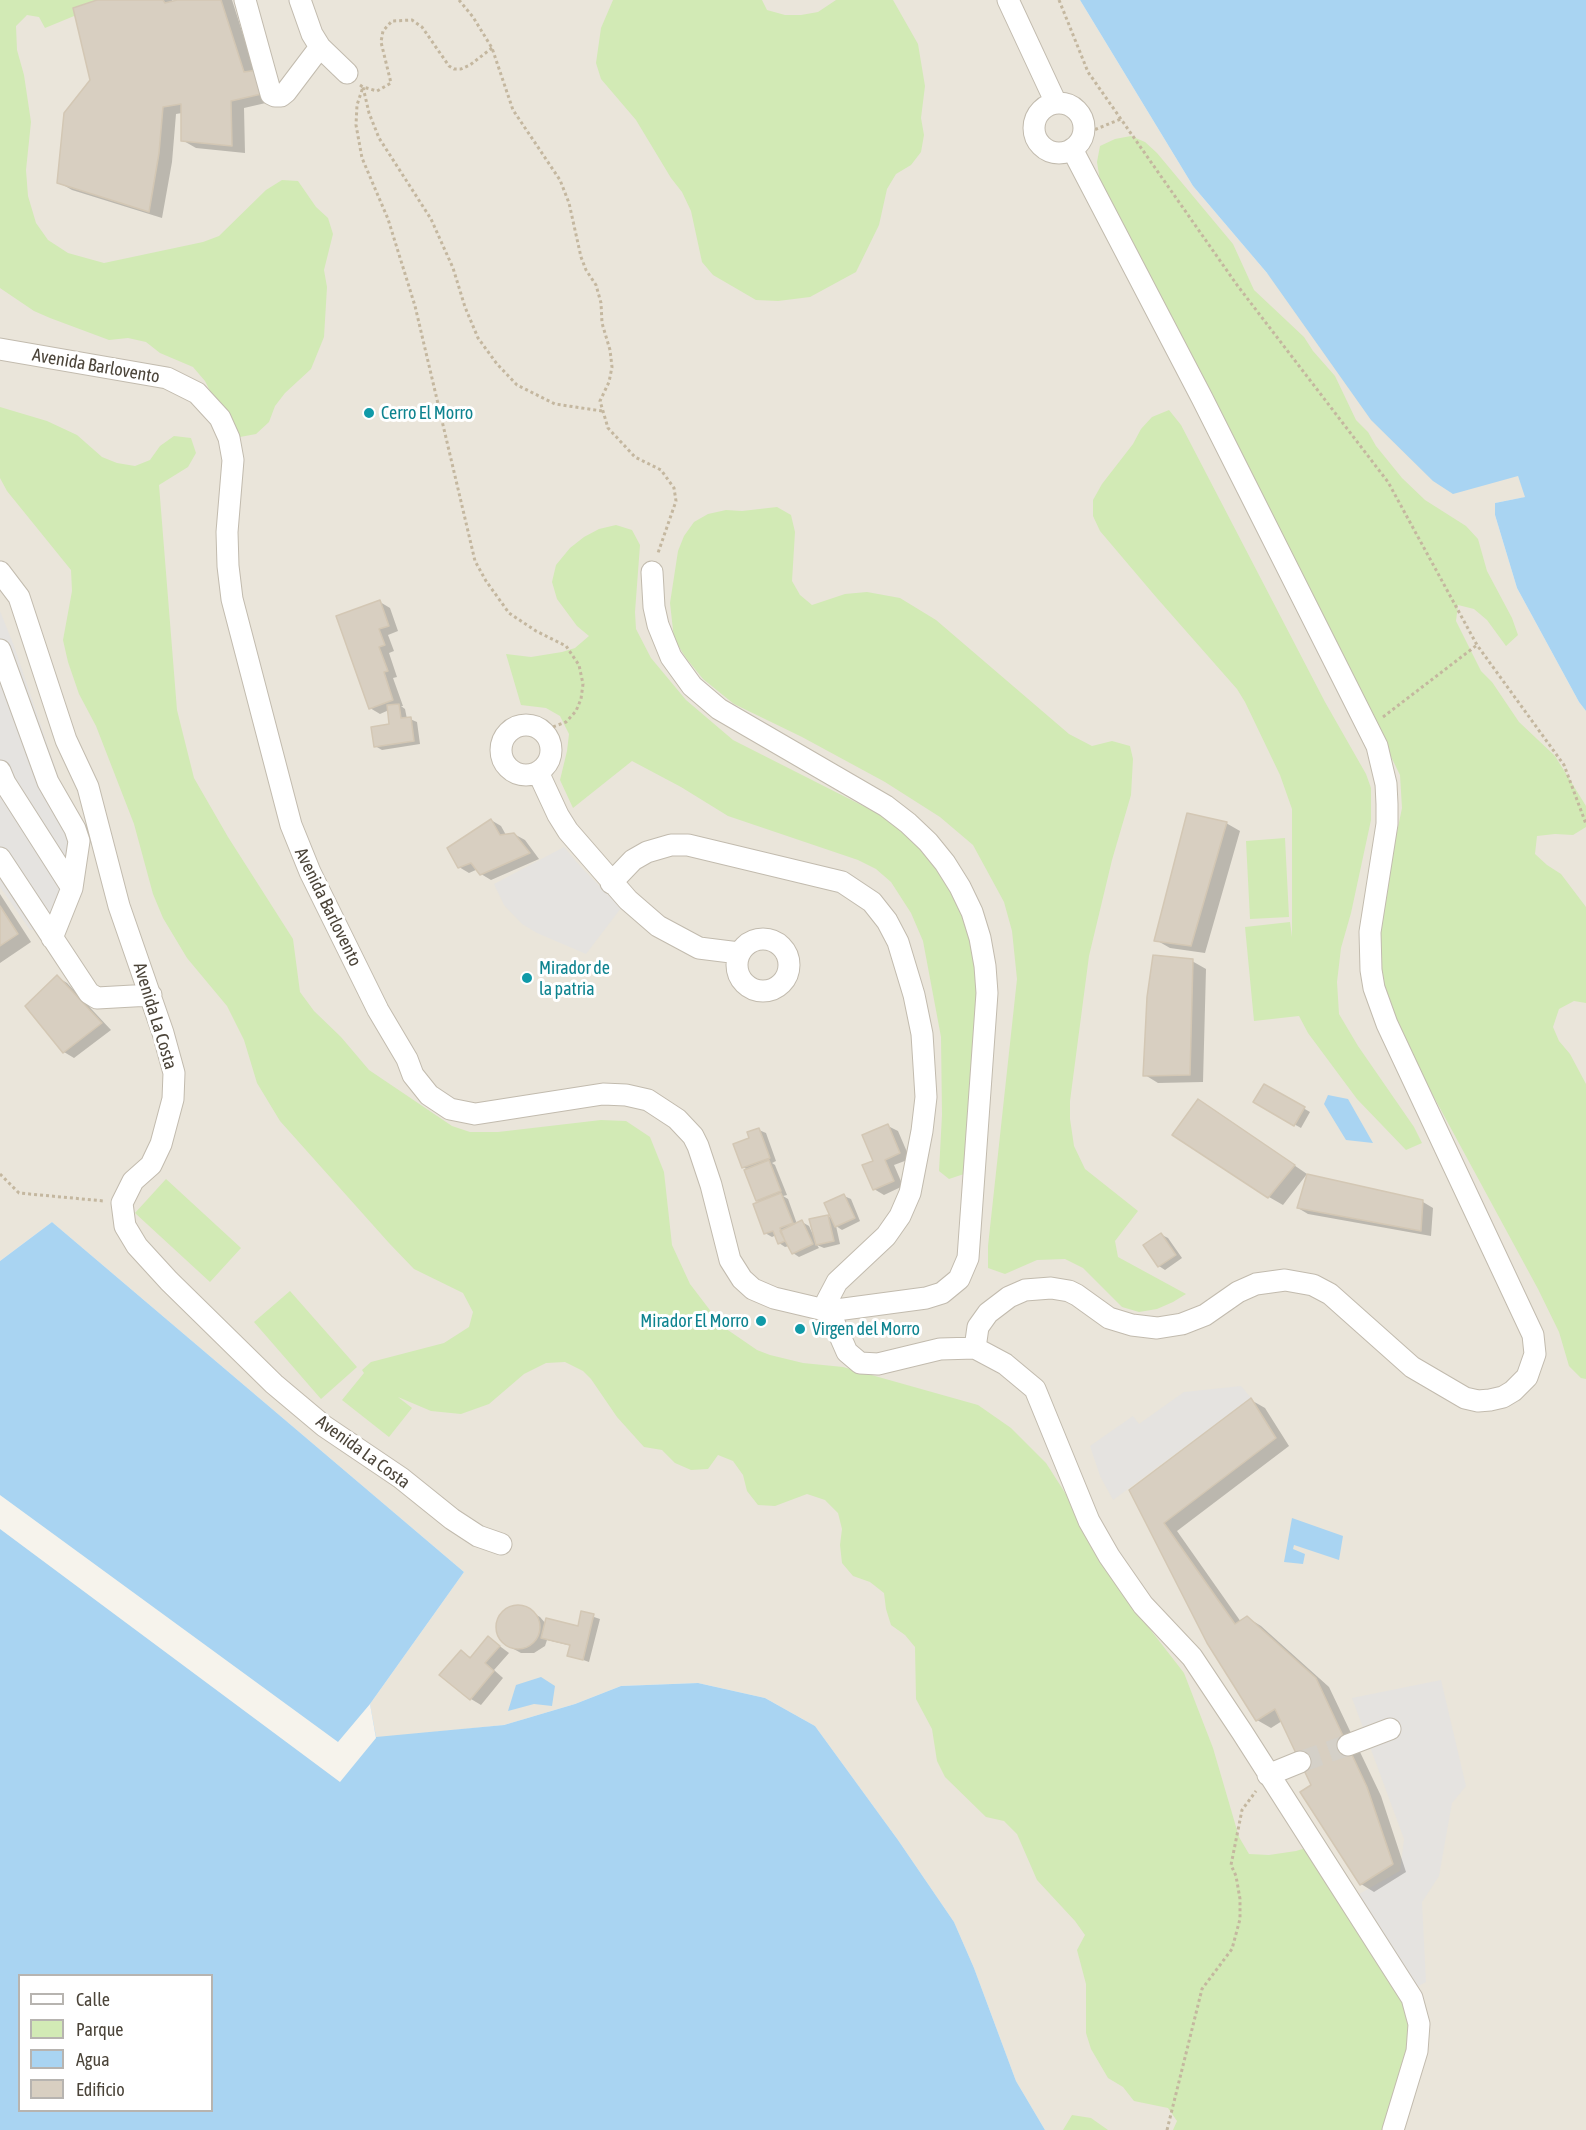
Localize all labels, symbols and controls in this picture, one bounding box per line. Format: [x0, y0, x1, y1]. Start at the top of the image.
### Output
street label: Avenida Barlovento [31, 344, 161, 388]
place label: Cerro El Morro [381, 402, 473, 424]
marker: Cerro El Morro [362, 406, 376, 420]
street label: Avenida Barlovento [290, 844, 366, 970]
place label: Mirador de la patria [539, 957, 610, 1000]
street label: Avenida La Costa [128, 960, 182, 1072]
marker: Mirador de la patria [520, 971, 534, 985]
place label: Mirador El Morro [640, 1310, 749, 1332]
marker: Mirador El Morro [754, 1314, 768, 1328]
place label: Virgen del Morro [812, 1318, 920, 1340]
marker: Virgen del Morro [793, 1322, 807, 1336]
street label: Avenida La Costa [312, 1411, 414, 1493]
legend [18, 1974, 213, 2112]
text: Calle [76, 1989, 110, 2010]
text: Parque [76, 2019, 124, 2040]
text: Agua [76, 2049, 110, 2070]
text: Edificio [76, 2079, 125, 2100]

